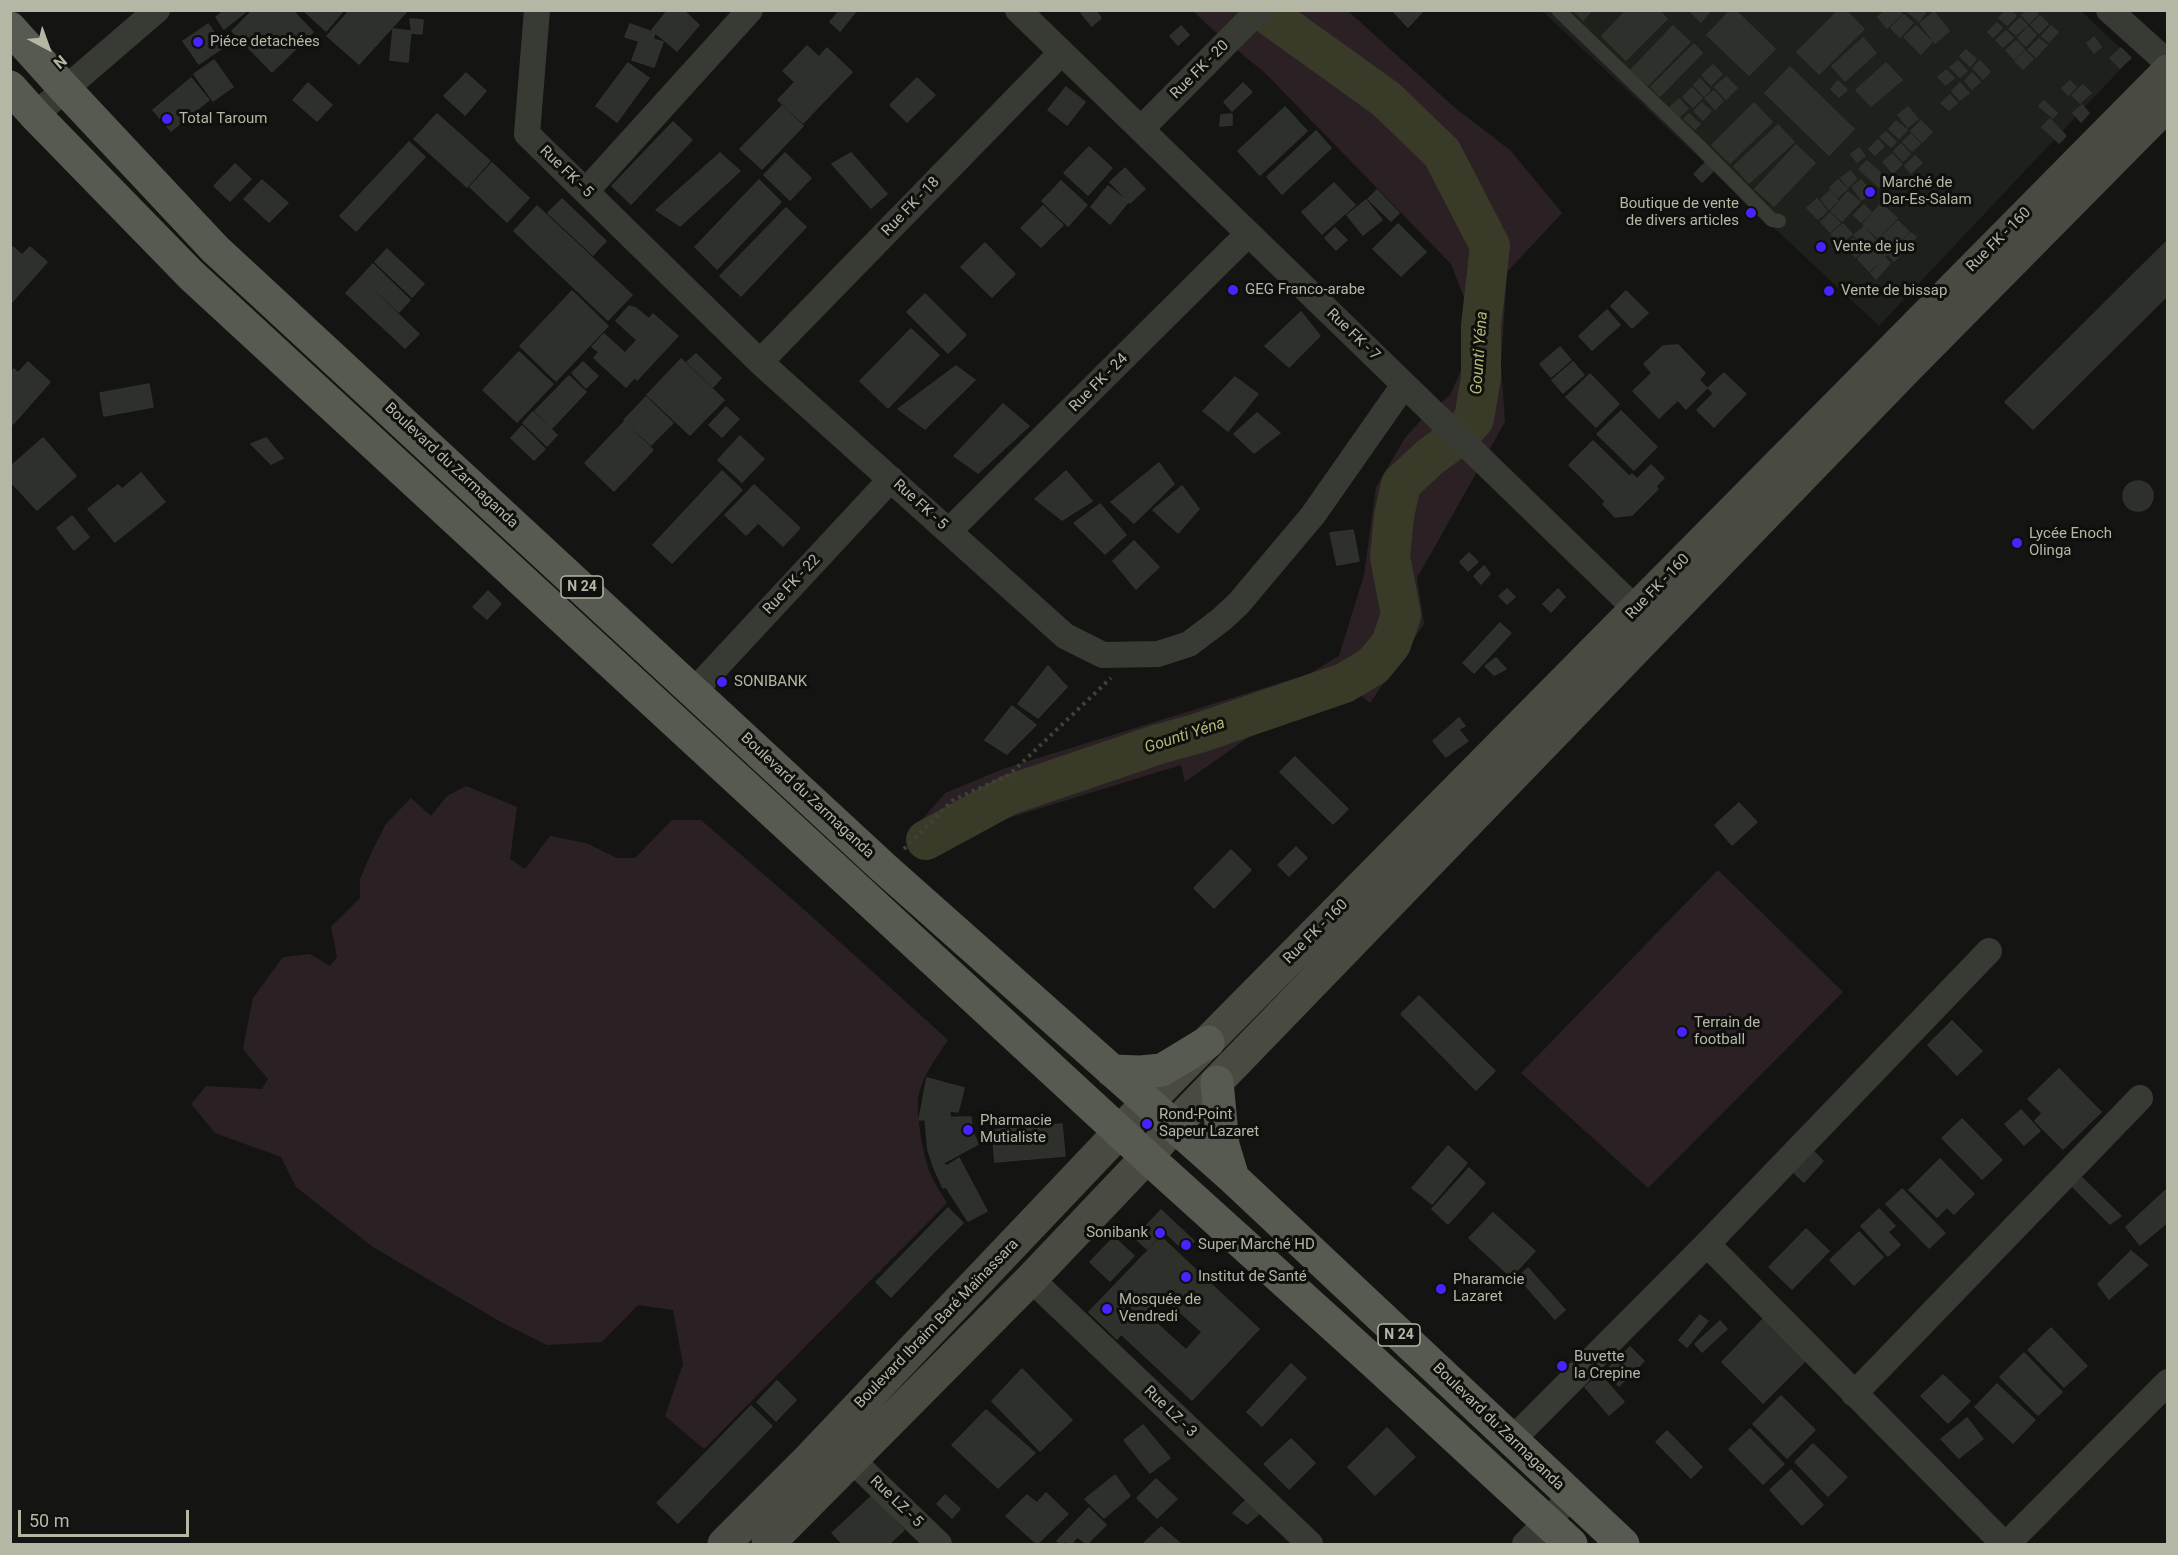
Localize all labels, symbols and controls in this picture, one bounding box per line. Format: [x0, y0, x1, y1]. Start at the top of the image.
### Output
north arrow [18, 18, 78, 78]
place label: Piéce detachées [210, 33, 320, 51]
marker: Piéce detachées [191, 35, 205, 49]
street label: Rue FK - 20 [1167, 37, 1233, 103]
text: N [50, 51, 71, 73]
place label: Total Taroum [179, 110, 267, 128]
marker: Total Taroum [160, 112, 174, 126]
street label: Rue FK - 5 [536, 142, 596, 202]
street label: Rue FK - 18 [878, 174, 944, 240]
place label: Marché de Dar-Es-Salam [1882, 174, 1972, 209]
marker: Marché de Dar-Es-Salam [1863, 185, 1877, 199]
place label: Boutique de vente de divers articles [1619, 195, 1739, 230]
street label: Rue FK - 160 [1963, 204, 2035, 276]
marker: Boutique de vente de divers articles [1744, 206, 1758, 220]
place label: Vente de jus [1833, 238, 1915, 256]
marker: Vente de jus [1814, 240, 1828, 254]
place label: GEG Franco-arabe [1245, 281, 1365, 299]
place label: Vente de bissap [1841, 282, 1947, 300]
marker: GEG Franco-arabe [1226, 283, 1240, 297]
marker: Vente de bissap [1822, 284, 1836, 298]
street label: Rue FK - 7 [1323, 305, 1383, 365]
water label: Gounti Yéna [1468, 311, 1492, 395]
street label: Rue FK - 24 [1066, 350, 1132, 416]
street label: Boulevard du Zarmaganda [381, 400, 521, 532]
street label: Rue FK - 5 [889, 476, 951, 534]
place label: Lycée Enoch Olinga [2029, 525, 2112, 560]
marker: Lycée Enoch Olinga [2010, 536, 2024, 550]
street label: Rue FK - 22 [760, 551, 824, 619]
street label: Rue FK - 160 [1622, 551, 1694, 623]
road number: N 24 [561, 576, 603, 598]
place label: SONIBANK [734, 673, 807, 691]
marker: SONIBANK [715, 675, 729, 689]
water label: Gounti Yéna [1142, 714, 1228, 758]
street label: Boulevard du Zarmaganda [737, 730, 877, 862]
street label: Rue FK - 160 [1280, 896, 1352, 968]
place label: Terrain de football [1694, 1014, 1760, 1049]
marker: Terrain de football [1675, 1025, 1689, 1039]
place label: Rond-Point Sapeur Lazaret [1159, 1106, 1259, 1141]
place label: Pharmacie Mutialiste [980, 1112, 1052, 1147]
marker: Rond-Point Sapeur Lazaret [1140, 1117, 1154, 1131]
marker: Pharmacie Mutialiste [961, 1123, 975, 1137]
place label: Sonibank [1086, 1224, 1148, 1242]
marker: Sonibank [1153, 1226, 1167, 1240]
street label: Boulevard Ibraim Baré Maïnassara [851, 1236, 1023, 1412]
place label: Super Marché HD [1198, 1236, 1315, 1254]
marker: Super Marché HD [1179, 1238, 1193, 1252]
place label: Institut de Santé [1198, 1268, 1307, 1286]
marker: Institut de Santé [1179, 1270, 1193, 1284]
place label: Pharamcie Lazaret [1453, 1271, 1524, 1306]
marker: Pharamcie Lazaret [1434, 1282, 1448, 1296]
place label: Mosquée de Vendredi [1119, 1291, 1201, 1326]
marker: Mosquée de Vendredi [1100, 1302, 1114, 1316]
road number: N 24 [1378, 1324, 1420, 1346]
place label: Buvette la Crepine [1574, 1348, 1640, 1383]
marker: Buvette la Crepine [1555, 1359, 1569, 1373]
street label: Boulevard du Zarmaganda [1429, 1360, 1567, 1494]
street label: Rue LZ - 3 [1140, 1383, 1200, 1441]
street label: Rue LZ - 5 [866, 1473, 926, 1531]
scale bar [21, 1498, 192, 1536]
text: 50 m [29, 1510, 69, 1531]

